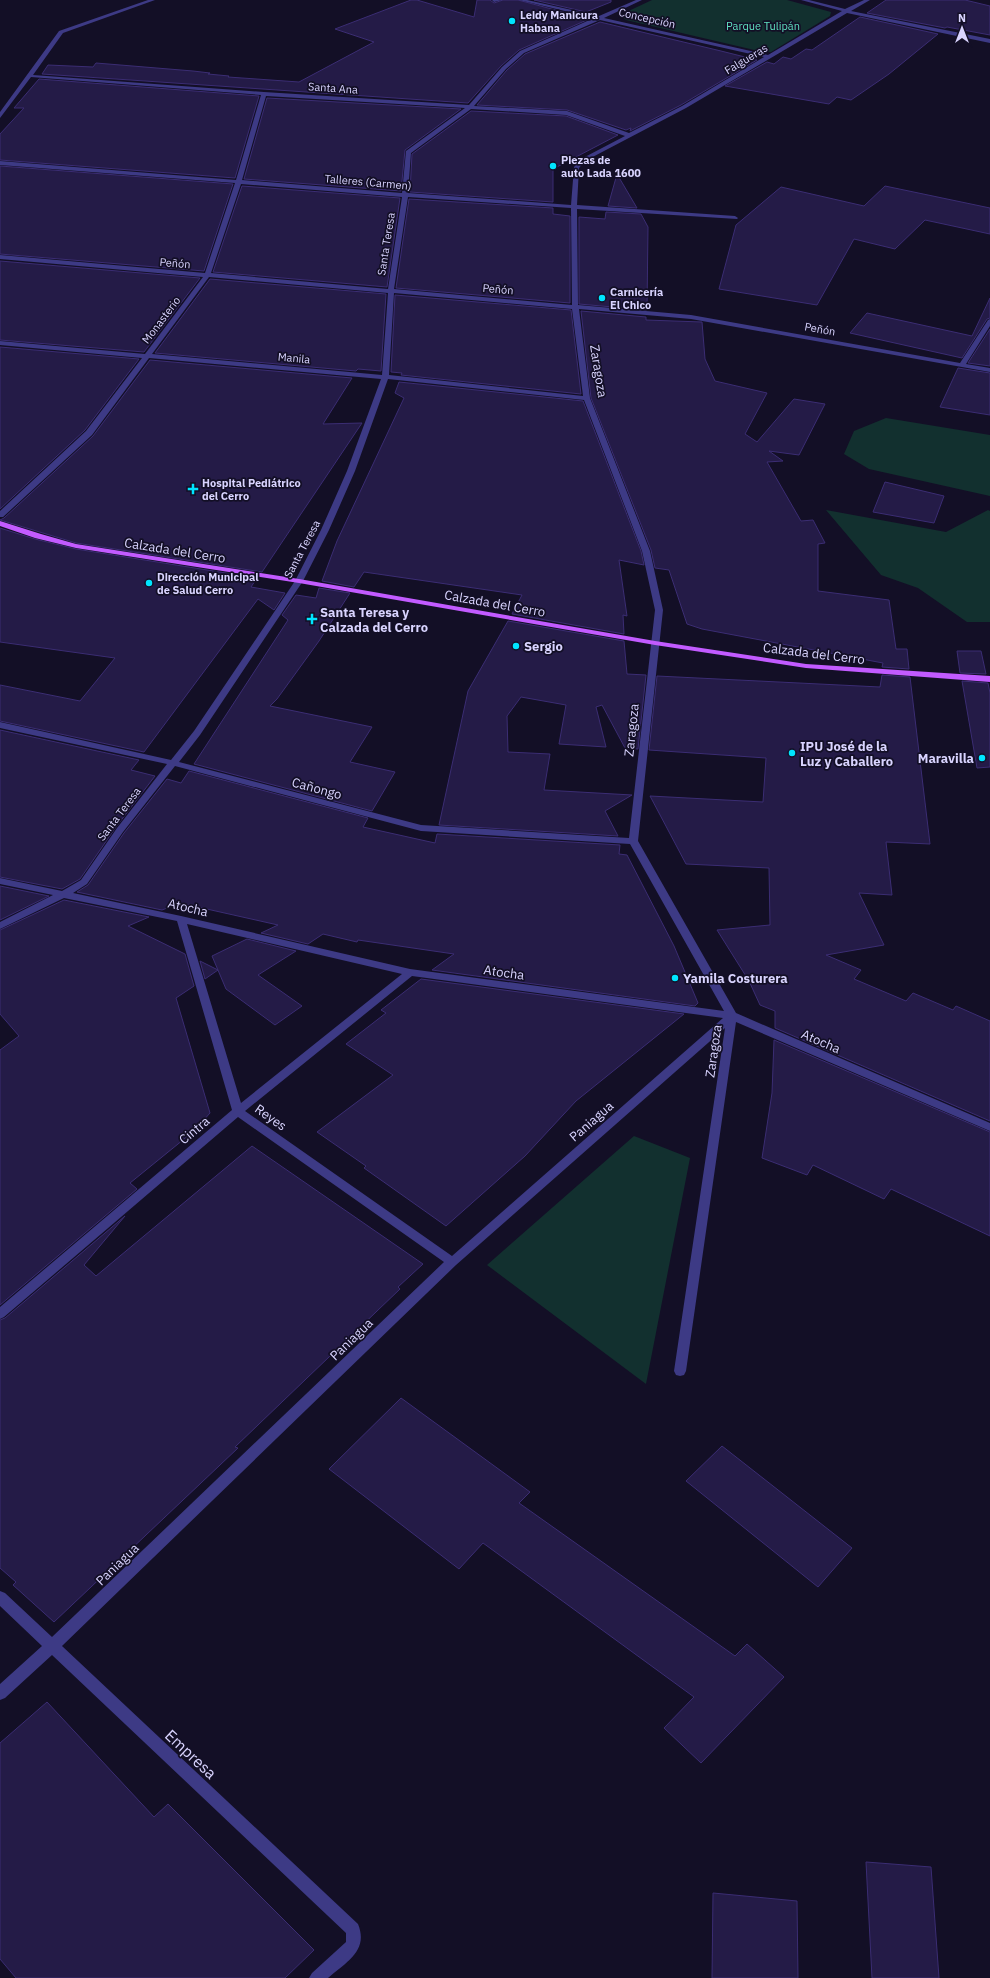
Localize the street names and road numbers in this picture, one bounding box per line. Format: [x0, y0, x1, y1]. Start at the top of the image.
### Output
street label: Concepción [617, 5, 677, 31]
street label: Falgueras [722, 41, 770, 77]
street label: Santa Ana [308, 79, 359, 97]
street label: Talleres (Carmen) [324, 171, 412, 193]
street label: Santa Teresa [374, 211, 398, 277]
street label: Peñón [159, 255, 191, 271]
street label: Peñón [482, 281, 514, 297]
street label: Monasterio [139, 294, 183, 346]
street label: Peñón [803, 319, 837, 339]
street label: Zaragoza [586, 344, 611, 399]
street label: Manila [277, 350, 311, 366]
street label: Santa Teresa [281, 517, 323, 580]
street label: Calzada del Cerro [123, 534, 227, 567]
street label: Calzada del Cerro [443, 586, 547, 621]
street label: Calzada del Cerro [762, 639, 866, 668]
street label: Zaragoza [620, 703, 643, 757]
street label: Cañongo [290, 774, 344, 803]
street label: Santa Teresa [94, 784, 144, 844]
street label: Atocha [166, 895, 210, 920]
street label: Atocha [482, 961, 525, 984]
street label: Zaragoza [701, 1024, 726, 1079]
street label: Atocha [799, 1026, 843, 1057]
street label: Paniagua [566, 1097, 617, 1145]
street label: Reyes [251, 1100, 290, 1134]
street label: Cintra [175, 1113, 213, 1148]
street label: Paniagua [326, 1315, 377, 1364]
street label: Paniagua [92, 1540, 143, 1589]
street label: Empresa [161, 1725, 221, 1783]

